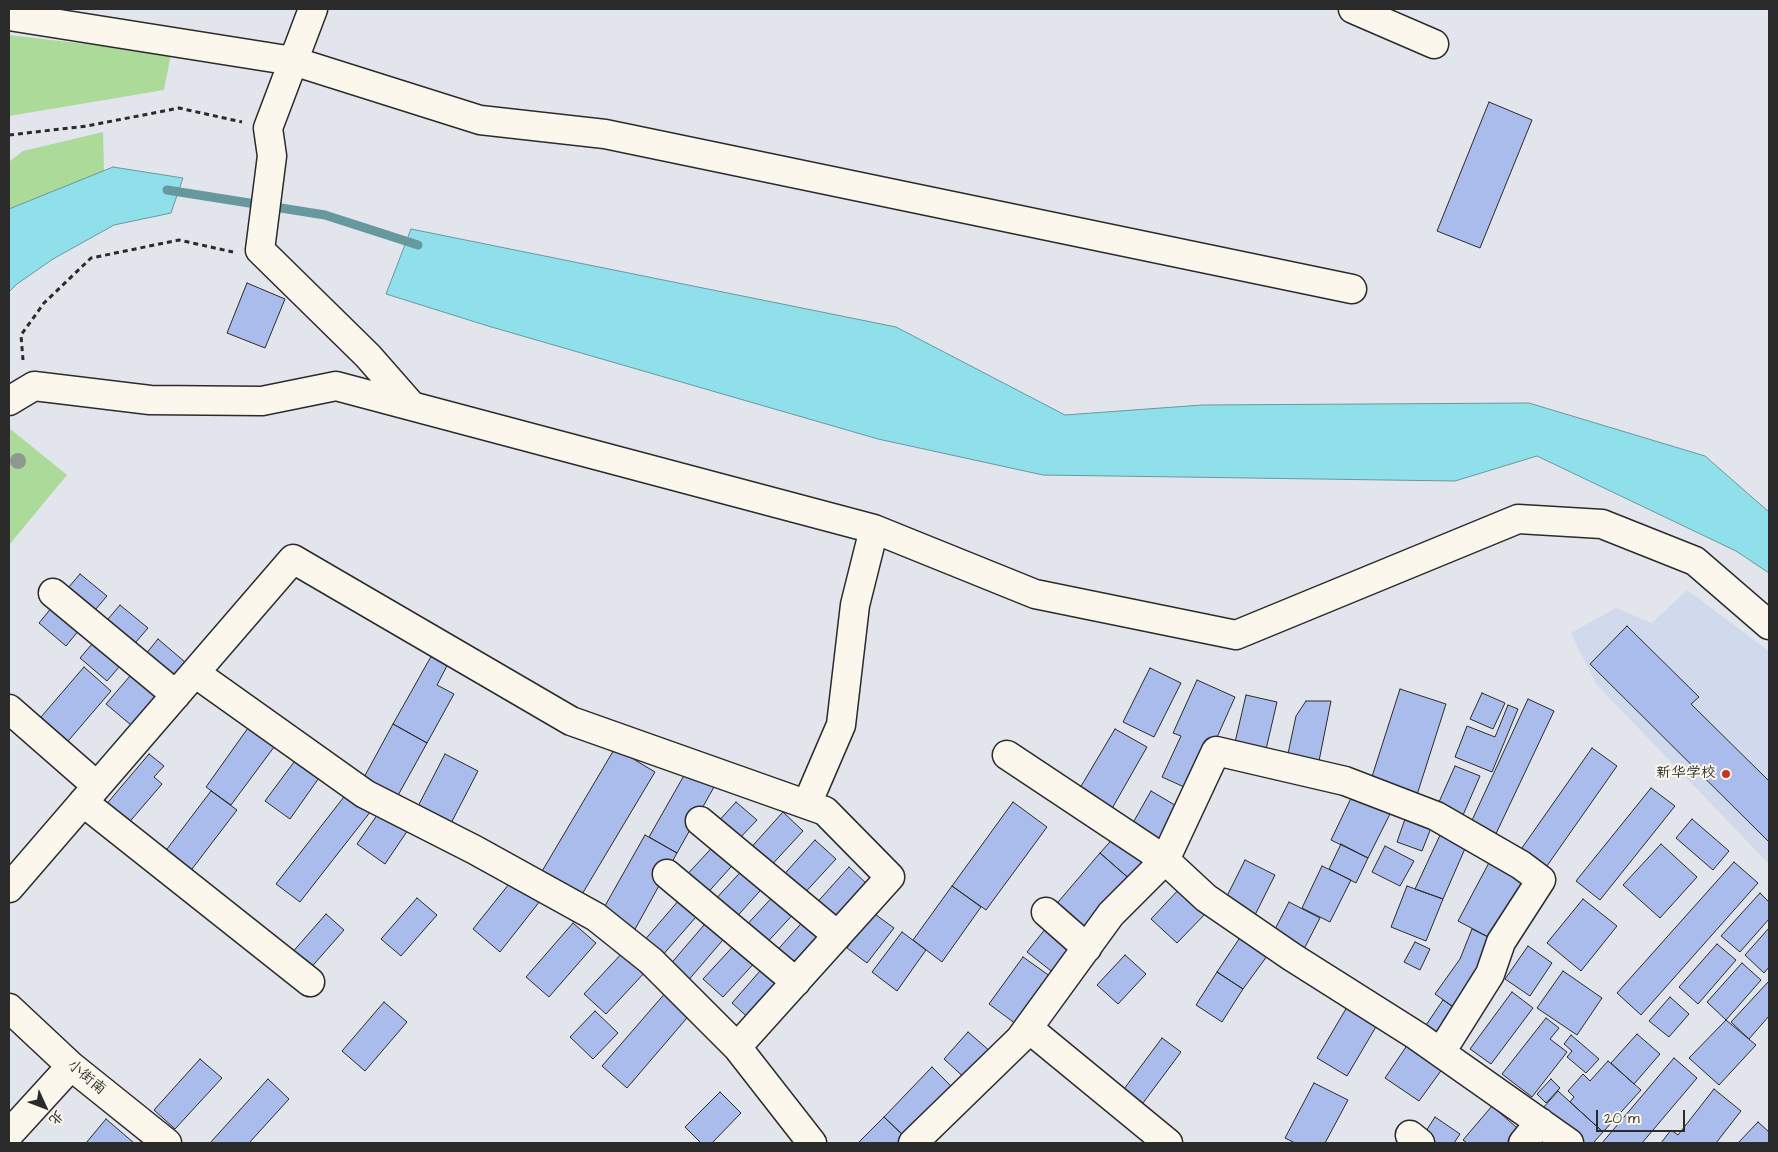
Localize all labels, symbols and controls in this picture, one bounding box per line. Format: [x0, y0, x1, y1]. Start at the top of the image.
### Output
place label: 新华学校 [1656, 765, 1716, 783]
marker: 新华学校 [1720, 768, 1732, 780]
street label: 小街南 [63, 1057, 109, 1099]
north arrow [20, 1082, 70, 1132]
scale bar [1598, 1100, 1687, 1132]
text: 北 [44, 1105, 68, 1129]
text: 20 m [1604, 1108, 1640, 1129]

